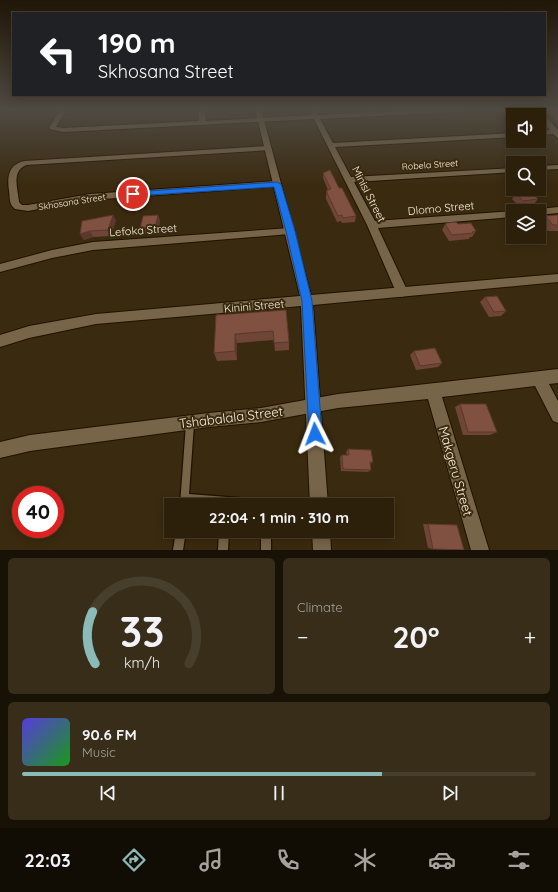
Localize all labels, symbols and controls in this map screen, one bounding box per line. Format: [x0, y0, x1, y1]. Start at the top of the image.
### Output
text: 190 m [98, 25, 176, 60]
icon: left [32, 28, 84, 80]
text: Skhosana Street [98, 60, 234, 83]
map controls [506, 108, 546, 244]
button: sound [506, 108, 546, 148]
button: search [506, 156, 546, 196]
street label: Robela Street [401, 157, 459, 172]
street label: Minisi Street [349, 164, 389, 224]
pin [116, 177, 150, 211]
icon: arrive [122, 183, 144, 205]
street label: Skhosana Street [38, 191, 106, 212]
street label: Dlomo Street [407, 198, 475, 218]
button: layers [506, 204, 546, 244]
street label: Lefoka Street [109, 221, 178, 239]
street label: Kinini Street [223, 296, 285, 316]
street label: Tshabalala Street [178, 403, 284, 431]
position arrow [294, 413, 336, 455]
street label: Makgeru Street [436, 424, 476, 518]
speed limit sign: 40 [12, 486, 64, 538]
text: 22:04 · 1 min · 310 m [209, 508, 349, 527]
text: Climate [297, 599, 343, 615]
text: 33 [119, 605, 164, 657]
text: 20° [392, 618, 440, 656]
text: − [297, 623, 308, 651]
text: + [524, 623, 536, 651]
text: km/h [123, 654, 160, 672]
text: 90.6 FM [82, 725, 137, 744]
text: Music [82, 744, 116, 760]
icon: previous [97, 782, 119, 804]
icon: pause [268, 782, 290, 804]
icon: next [439, 782, 461, 804]
icon: directions [120, 846, 148, 874]
icon: music [197, 846, 225, 874]
icon: phone [274, 846, 302, 874]
icon: climate [351, 846, 379, 874]
icon: car [428, 846, 456, 874]
icon: filters [505, 846, 533, 874]
text: 22:03 [25, 849, 71, 872]

